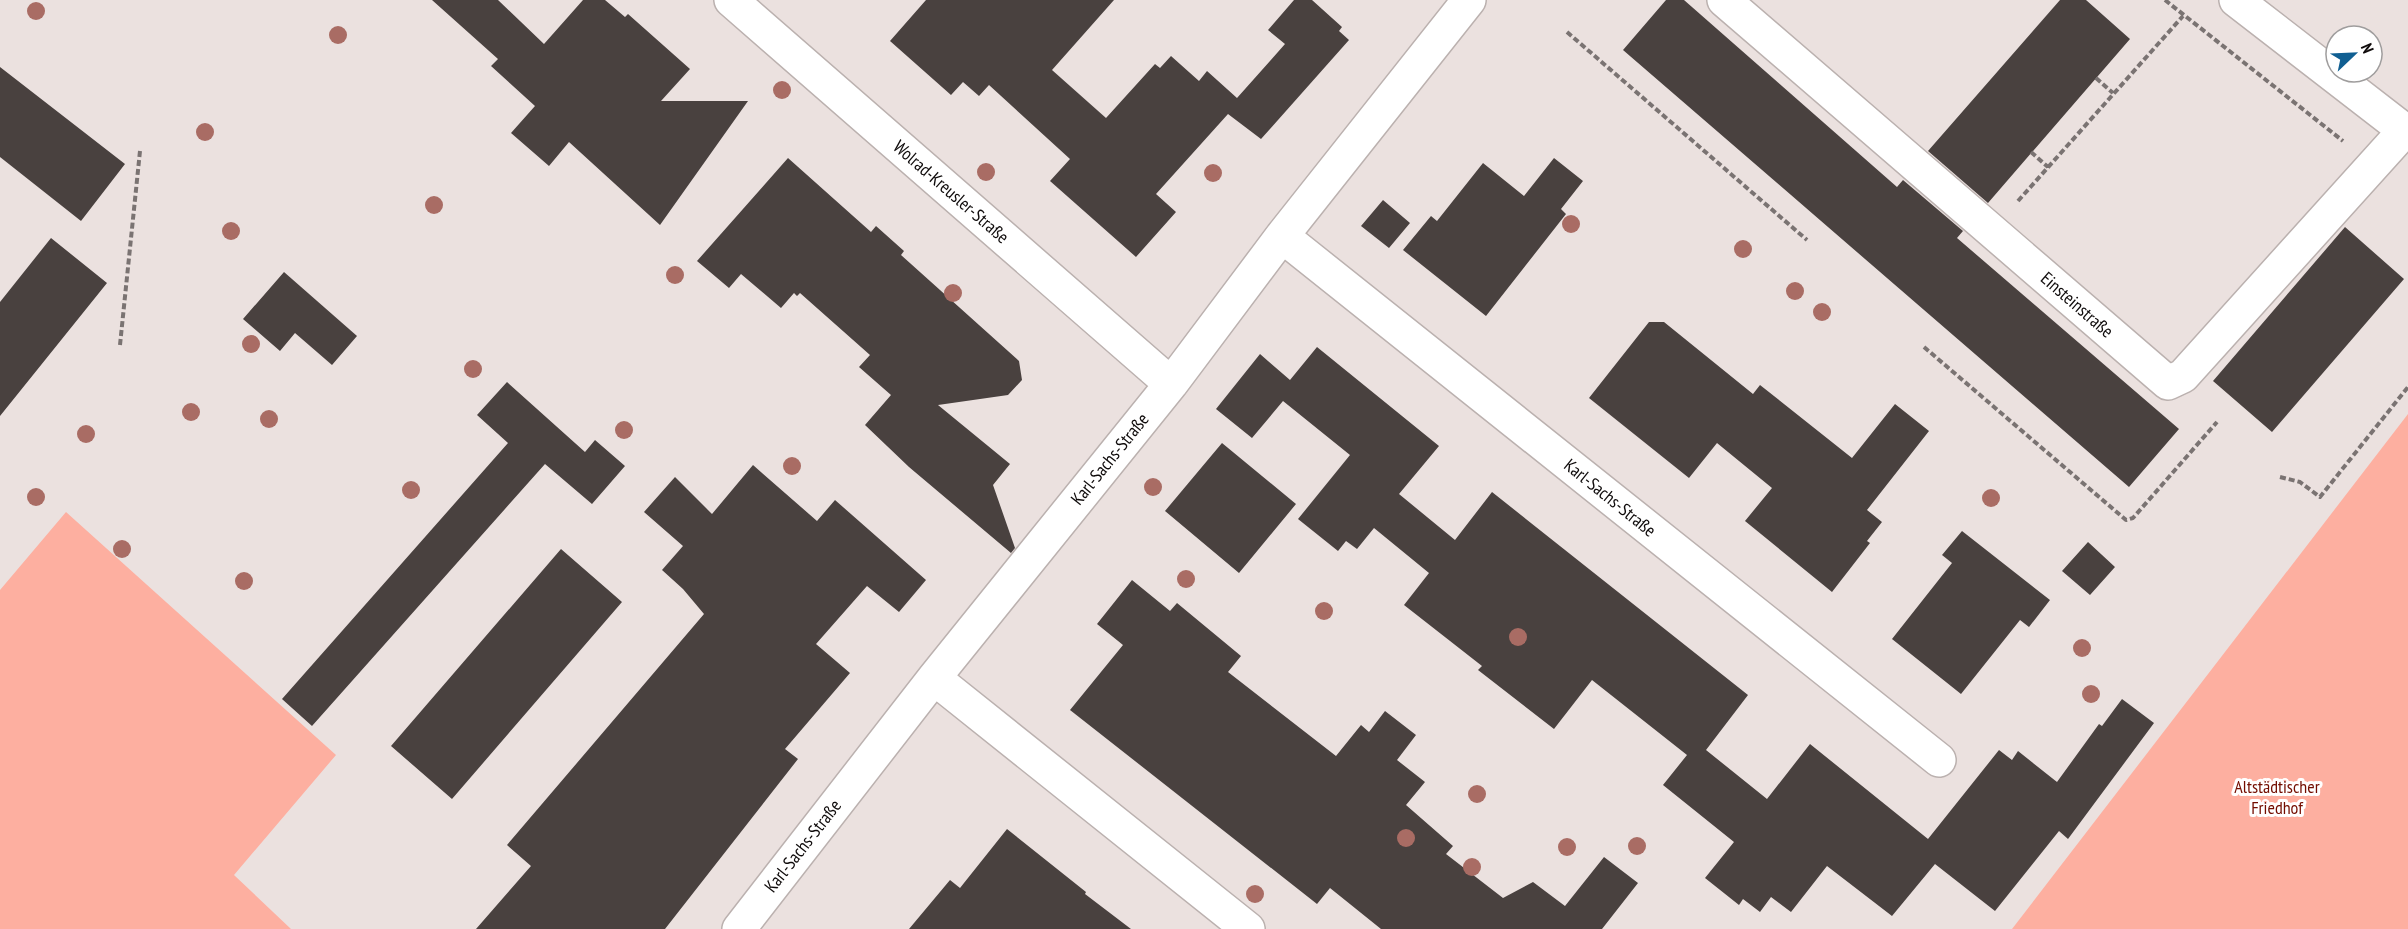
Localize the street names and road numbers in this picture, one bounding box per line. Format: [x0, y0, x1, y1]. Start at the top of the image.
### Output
street label: Wolrad-Kreusler-Straße [889, 135, 1014, 248]
street label: Einsteinstraße [2036, 267, 2118, 343]
street label: Karl-Sachs-Straße [1066, 408, 1154, 509]
street label: Karl-Sachs-Straße [1560, 454, 1661, 542]
street label: Karl-Sachs-Straße [759, 795, 846, 897]

